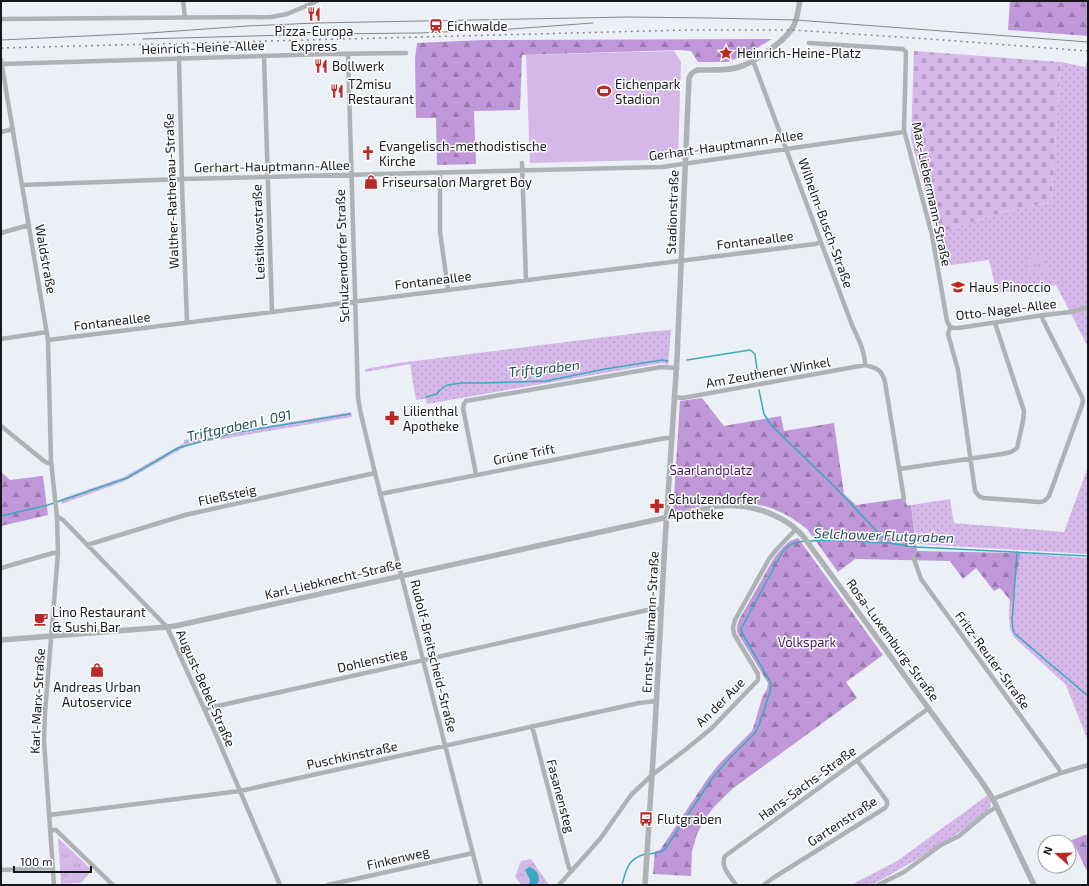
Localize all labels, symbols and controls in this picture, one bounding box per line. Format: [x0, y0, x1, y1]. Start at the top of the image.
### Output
restaurant icon: Pizza-Europa Express [306, 6, 322, 22]
station icon: Eichwalde [428, 18, 444, 34]
place label: Eichwalde [447, 18, 508, 34]
place label: Pizza-Europa Express [275, 23, 353, 54]
street label: Heinrich-Heine-Allee [141, 37, 265, 57]
place icon: Heinrich-Heine-Platz [718, 45, 734, 61]
place label: Heinrich-Heine-Platz [737, 45, 861, 61]
restaurant icon: Bollwerk [313, 58, 329, 74]
place label: Bollwerk [332, 58, 385, 74]
place label: T2misu Restaurant [348, 76, 414, 107]
place label: Eichenpark Stadion [615, 76, 681, 107]
restaurant icon: T2misu Restaurant [329, 83, 345, 99]
sports icon: Eichenpark Stadion [596, 83, 612, 99]
street label: Walther-Rathenau-Straße [160, 113, 182, 269]
street label: Max-Liebermann-Straße [909, 120, 955, 268]
street label: Gerhart-Hauptmann-Allee [648, 126, 804, 164]
place label: Evangelisch-methodistische Kirche [379, 138, 547, 169]
church icon: Evangelisch-methodistische Kirche [360, 145, 376, 161]
street label: Wilhelm-Busch-Straße [795, 156, 857, 290]
street label: Gerhart-Hauptmann-Allee [194, 157, 350, 175]
street label: Stadionstraße [663, 169, 681, 255]
shop icon: Friseursalon Margret Boy [363, 174, 379, 190]
place label: Friseursalon Margret Boy [382, 174, 532, 190]
street label: Leistikowstraße [248, 184, 268, 280]
street label: Schulzendorfer Straße [332, 189, 352, 323]
street label: Waldstraße [32, 223, 60, 295]
street label: Fontaneallee [716, 227, 794, 253]
street label: Fontaneallee [394, 267, 472, 293]
school or university icon: Haus Pinoccio [950, 279, 966, 295]
place label: Haus Pinoccio [969, 279, 1051, 295]
street label: Otto-Nagel-Allee [955, 295, 1057, 323]
street label: Fontaneallee [73, 308, 151, 334]
street label: Am Zeuthener Winkel [704, 353, 832, 391]
water label: Triftgraben [507, 356, 581, 380]
place label: Lilienthal Apotheke [403, 403, 459, 434]
water label: Triftgraben L 091 [185, 406, 293, 444]
pharmacy icon: Lilienthal Apotheke [384, 410, 400, 426]
street label: Grüne Trift [492, 440, 556, 468]
park label: Saarlandplatz [670, 462, 752, 478]
street label: Fließsteig [197, 481, 257, 509]
place label: Schulzendorfer Apotheke [668, 491, 759, 522]
pharmacy icon: Schulzendorfer Apotheke [649, 498, 665, 514]
water label: Selchower Flutgraben [814, 524, 954, 546]
street label: Ernst-Thälmann-Straße [638, 550, 662, 694]
street label: Karl-Liebknecht-Straße [263, 555, 403, 603]
street label: Rosa-Luxemburg-Straße [843, 576, 943, 704]
street label: Rudolf-Breitscheid-Straße [407, 578, 461, 734]
place label: Lino Restaurant & Sushi Bar [52, 604, 146, 635]
street label: Fritz-Reuter-Straße [952, 608, 1034, 712]
cafe icon: Lino Restaurant & Sushi Bar [33, 611, 49, 627]
street label: August-Bebel-Straße [173, 627, 239, 749]
park label: Volkspark [778, 634, 837, 650]
street label: Dohlenstieg [336, 644, 408, 676]
street label: Karl-Marx-Straße [26, 648, 48, 754]
shop icon: Andreas Urban Autoservice [89, 662, 105, 678]
street label: An der Aue [692, 674, 748, 730]
place label: Andreas Urban Autoservice [53, 679, 141, 710]
street label: Puschkinstraße [305, 738, 399, 772]
street label: Hans-Sachs-Straße [755, 742, 859, 824]
street label: Fasanensteg [544, 757, 578, 835]
street label: Gartenstraße [804, 793, 880, 849]
bus stop icon: Flutgraben [638, 811, 654, 827]
place label: Flutgraben [657, 811, 722, 827]
north arrow [1037, 834, 1077, 874]
street label: Finkenweg [365, 843, 431, 873]
text: N [1040, 844, 1055, 856]
scale bar [14, 848, 91, 874]
text: 100 m [20, 854, 52, 868]

